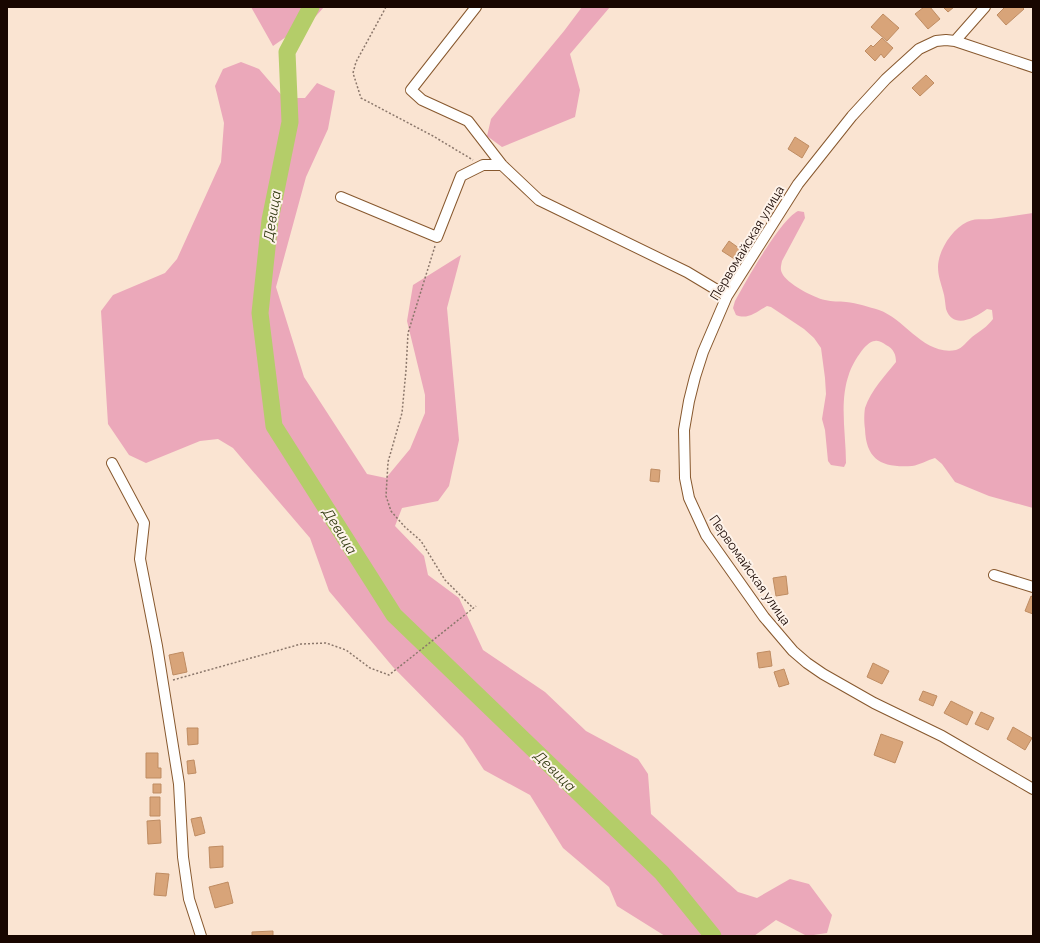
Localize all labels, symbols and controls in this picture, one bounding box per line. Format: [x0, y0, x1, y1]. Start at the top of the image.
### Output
street label: Первомайская улица [707, 183, 787, 303]
water label: Девица [260, 190, 284, 243]
water label: Девица [319, 504, 360, 557]
street label: Первомайская улица [706, 512, 794, 628]
water label: Девица [530, 747, 579, 795]

